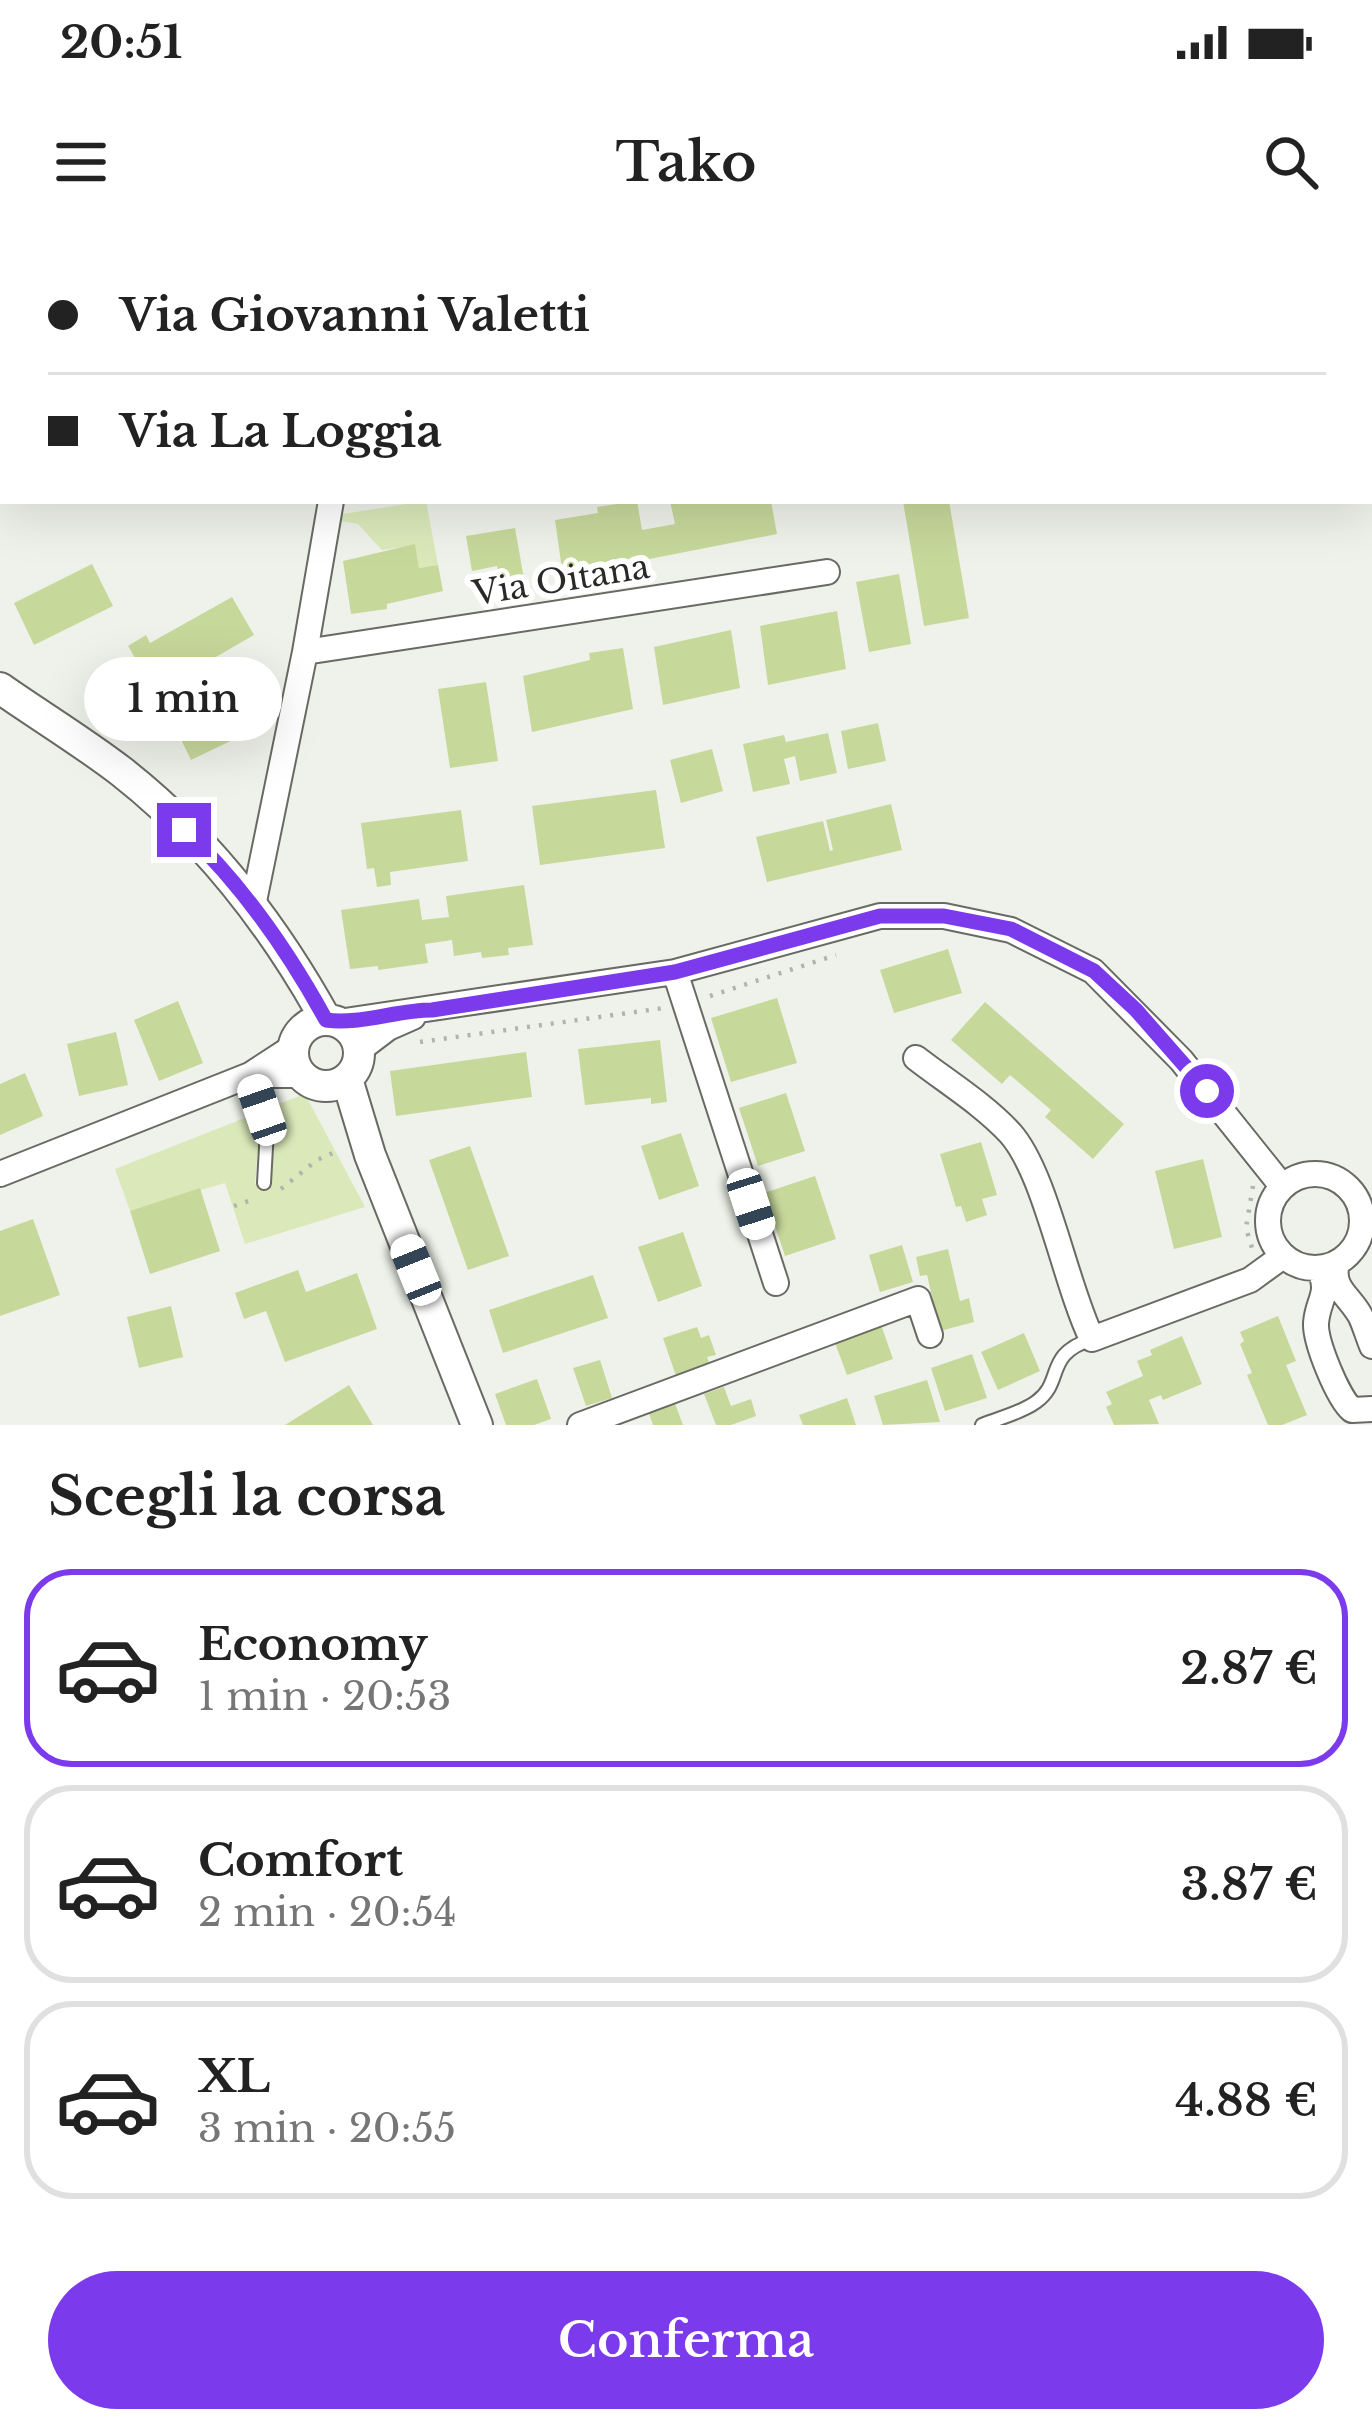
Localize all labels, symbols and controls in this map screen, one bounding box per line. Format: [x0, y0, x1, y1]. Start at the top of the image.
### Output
text: 20:51 [60, 14, 182, 70]
icon: menu [48, 129, 114, 195]
text: Tako [616, 129, 756, 196]
icon: search [1258, 129, 1324, 195]
text: Via Giovanni Valetti [120, 287, 590, 343]
text: Via La Loggia [120, 403, 442, 459]
street label: Via Oitana [469, 546, 653, 614]
callout: 1 min [85, 656, 283, 740]
text: 1 min [127, 674, 239, 723]
route end [157, 803, 211, 857]
route start [1180, 1064, 1234, 1118]
car [233, 1070, 291, 1150]
car [723, 1164, 779, 1244]
car [386, 1230, 446, 1310]
text: Scegli la corsa [48, 1463, 446, 1530]
icon: car [54, 1614, 162, 1722]
text: Economy [198, 1616, 428, 1672]
text: 2.87 € [1180, 1640, 1318, 1696]
text: 1 min · 20:53 [198, 1672, 451, 1721]
icon: car [54, 1830, 162, 1938]
text: Comfort [198, 1832, 403, 1888]
text: 3.87 € [1181, 1856, 1318, 1912]
text: 2 min · 20:54 [198, 1888, 457, 1937]
icon: car [54, 2046, 162, 2154]
text: XL [198, 2048, 270, 2104]
text: 4.88 € [1175, 2072, 1318, 2128]
text: 3 min · 20:55 [198, 2104, 456, 2153]
button: Conferma [48, 2271, 1324, 2409]

